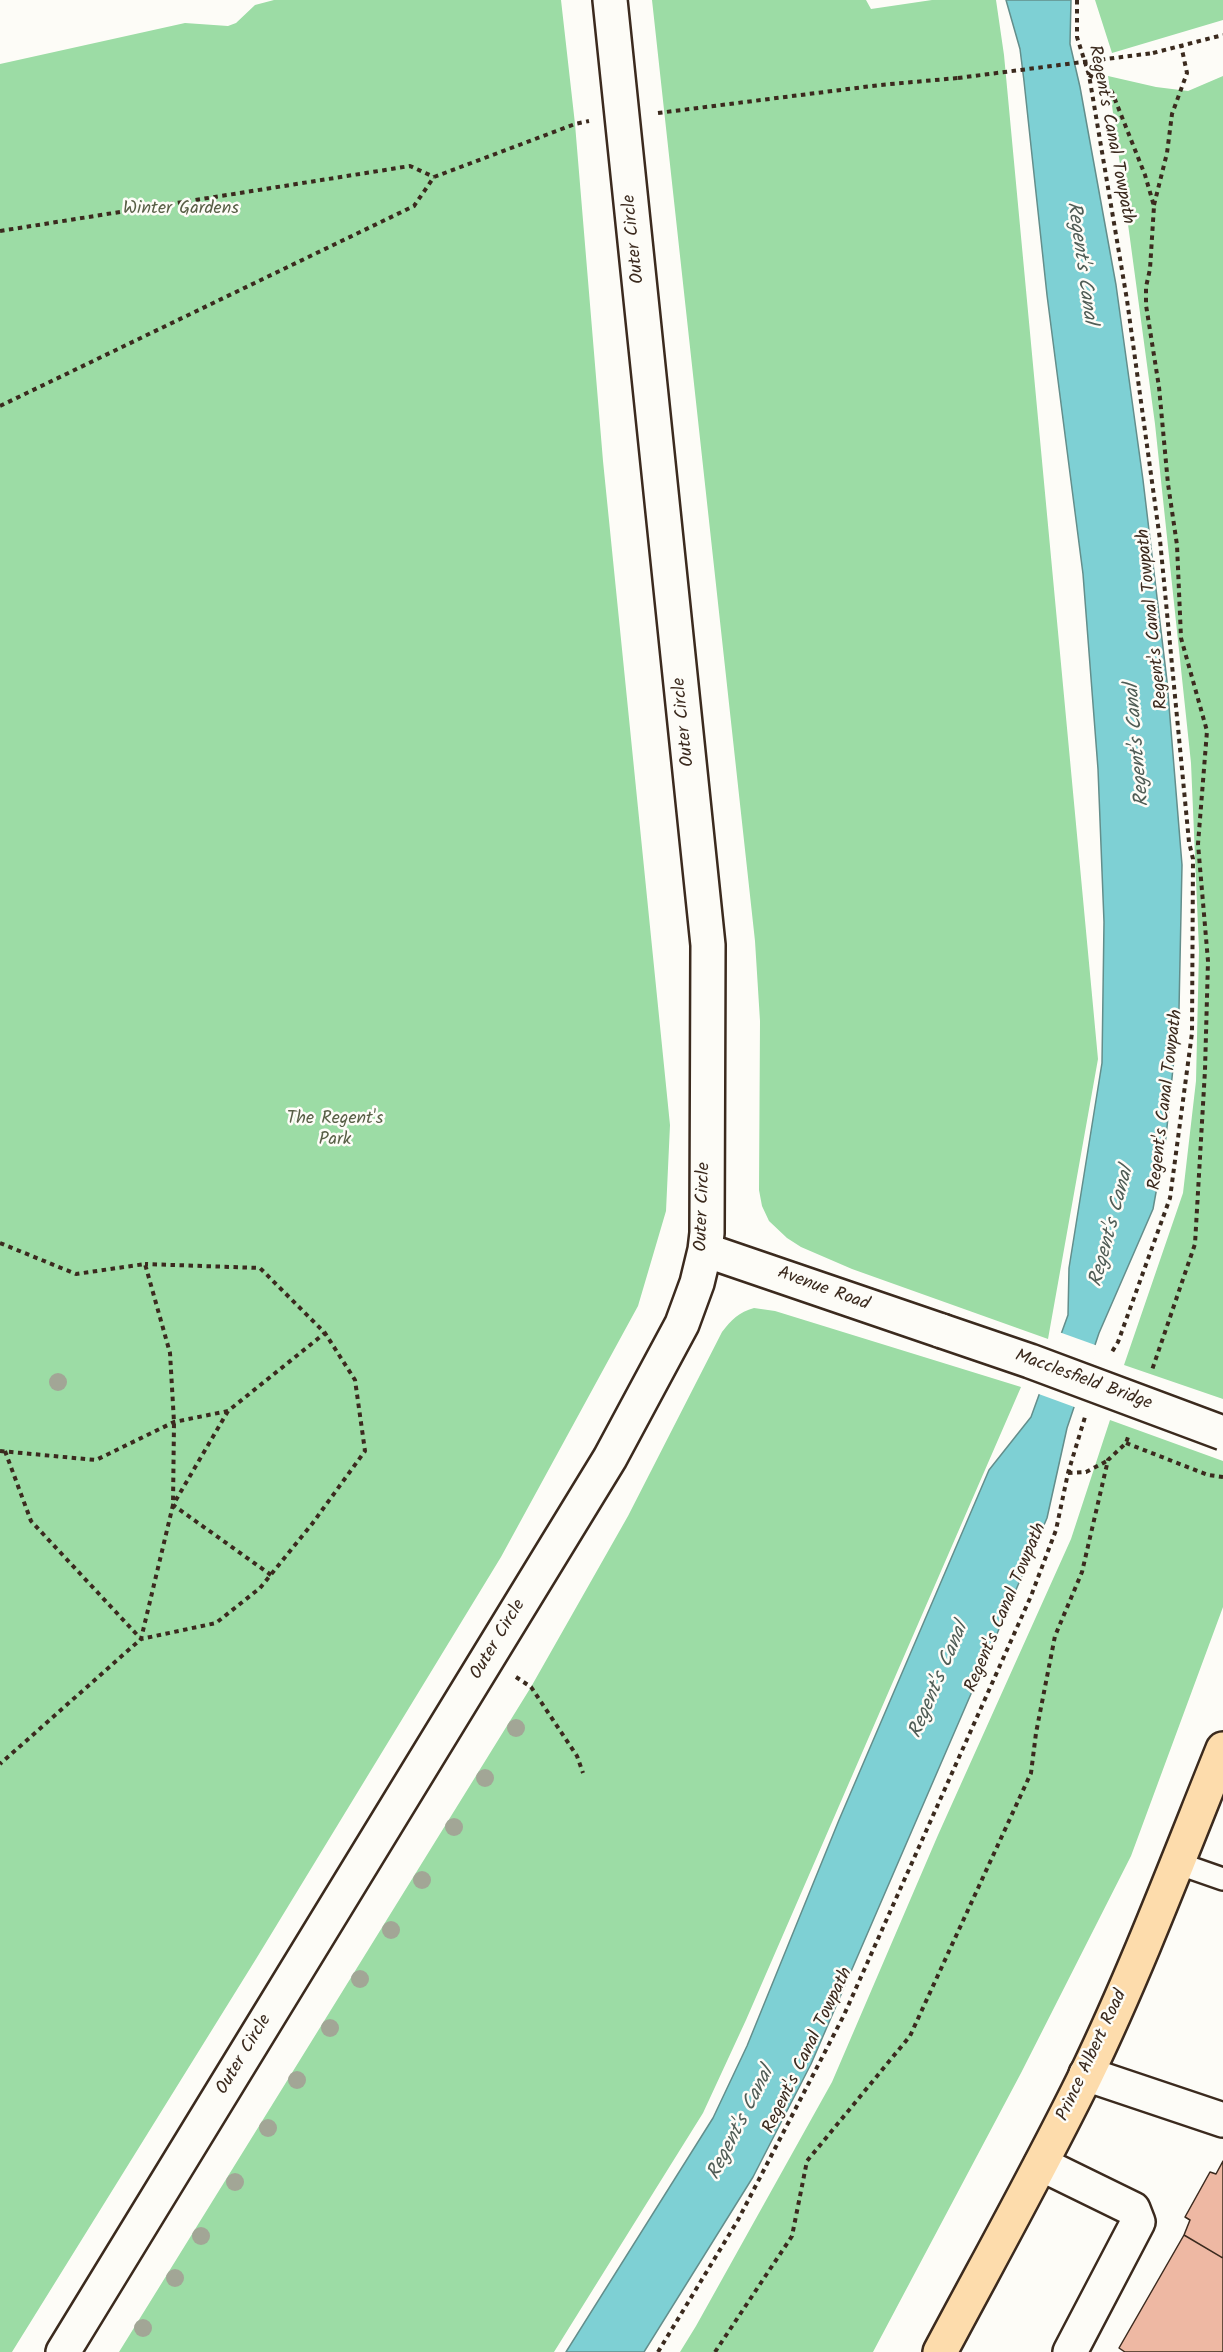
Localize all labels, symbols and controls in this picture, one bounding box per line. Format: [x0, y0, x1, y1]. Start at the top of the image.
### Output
street label: Regent's Canal Towpath [1082, 44, 1138, 226]
street label: Outer Circle [620, 193, 650, 285]
park label: Winter Gardens [123, 199, 239, 221]
water label: Regent's Canal [1060, 200, 1100, 326]
street label: Regent's Canal Towpath [1134, 527, 1174, 711]
street label: Outer Circle [670, 676, 700, 768]
water label: Regent's Canal [1122, 683, 1156, 807]
street label: Regent's Canal Towpath [1145, 1008, 1189, 1192]
park label: The Regent's Park [287, 1109, 383, 1152]
street label: Outer Circle [692, 1162, 716, 1252]
water label: Regent's Canal [1085, 1164, 1141, 1290]
street label: Avenue Road [774, 1263, 872, 1317]
street label: Macclesfield Bridge [1011, 1346, 1155, 1416]
street label: Regent's Canal Towpath [962, 1520, 1052, 1696]
street label: Outer Circle [467, 1596, 531, 1684]
water label: Regent's Canal [905, 1620, 975, 1742]
street label: Regent's Canal Towpath [759, 1965, 859, 2137]
street label: Prince Albert Road [1053, 1987, 1133, 2125]
street label: Outer Circle [213, 2011, 277, 2099]
water label: Regent's Canal [703, 2064, 781, 2184]

